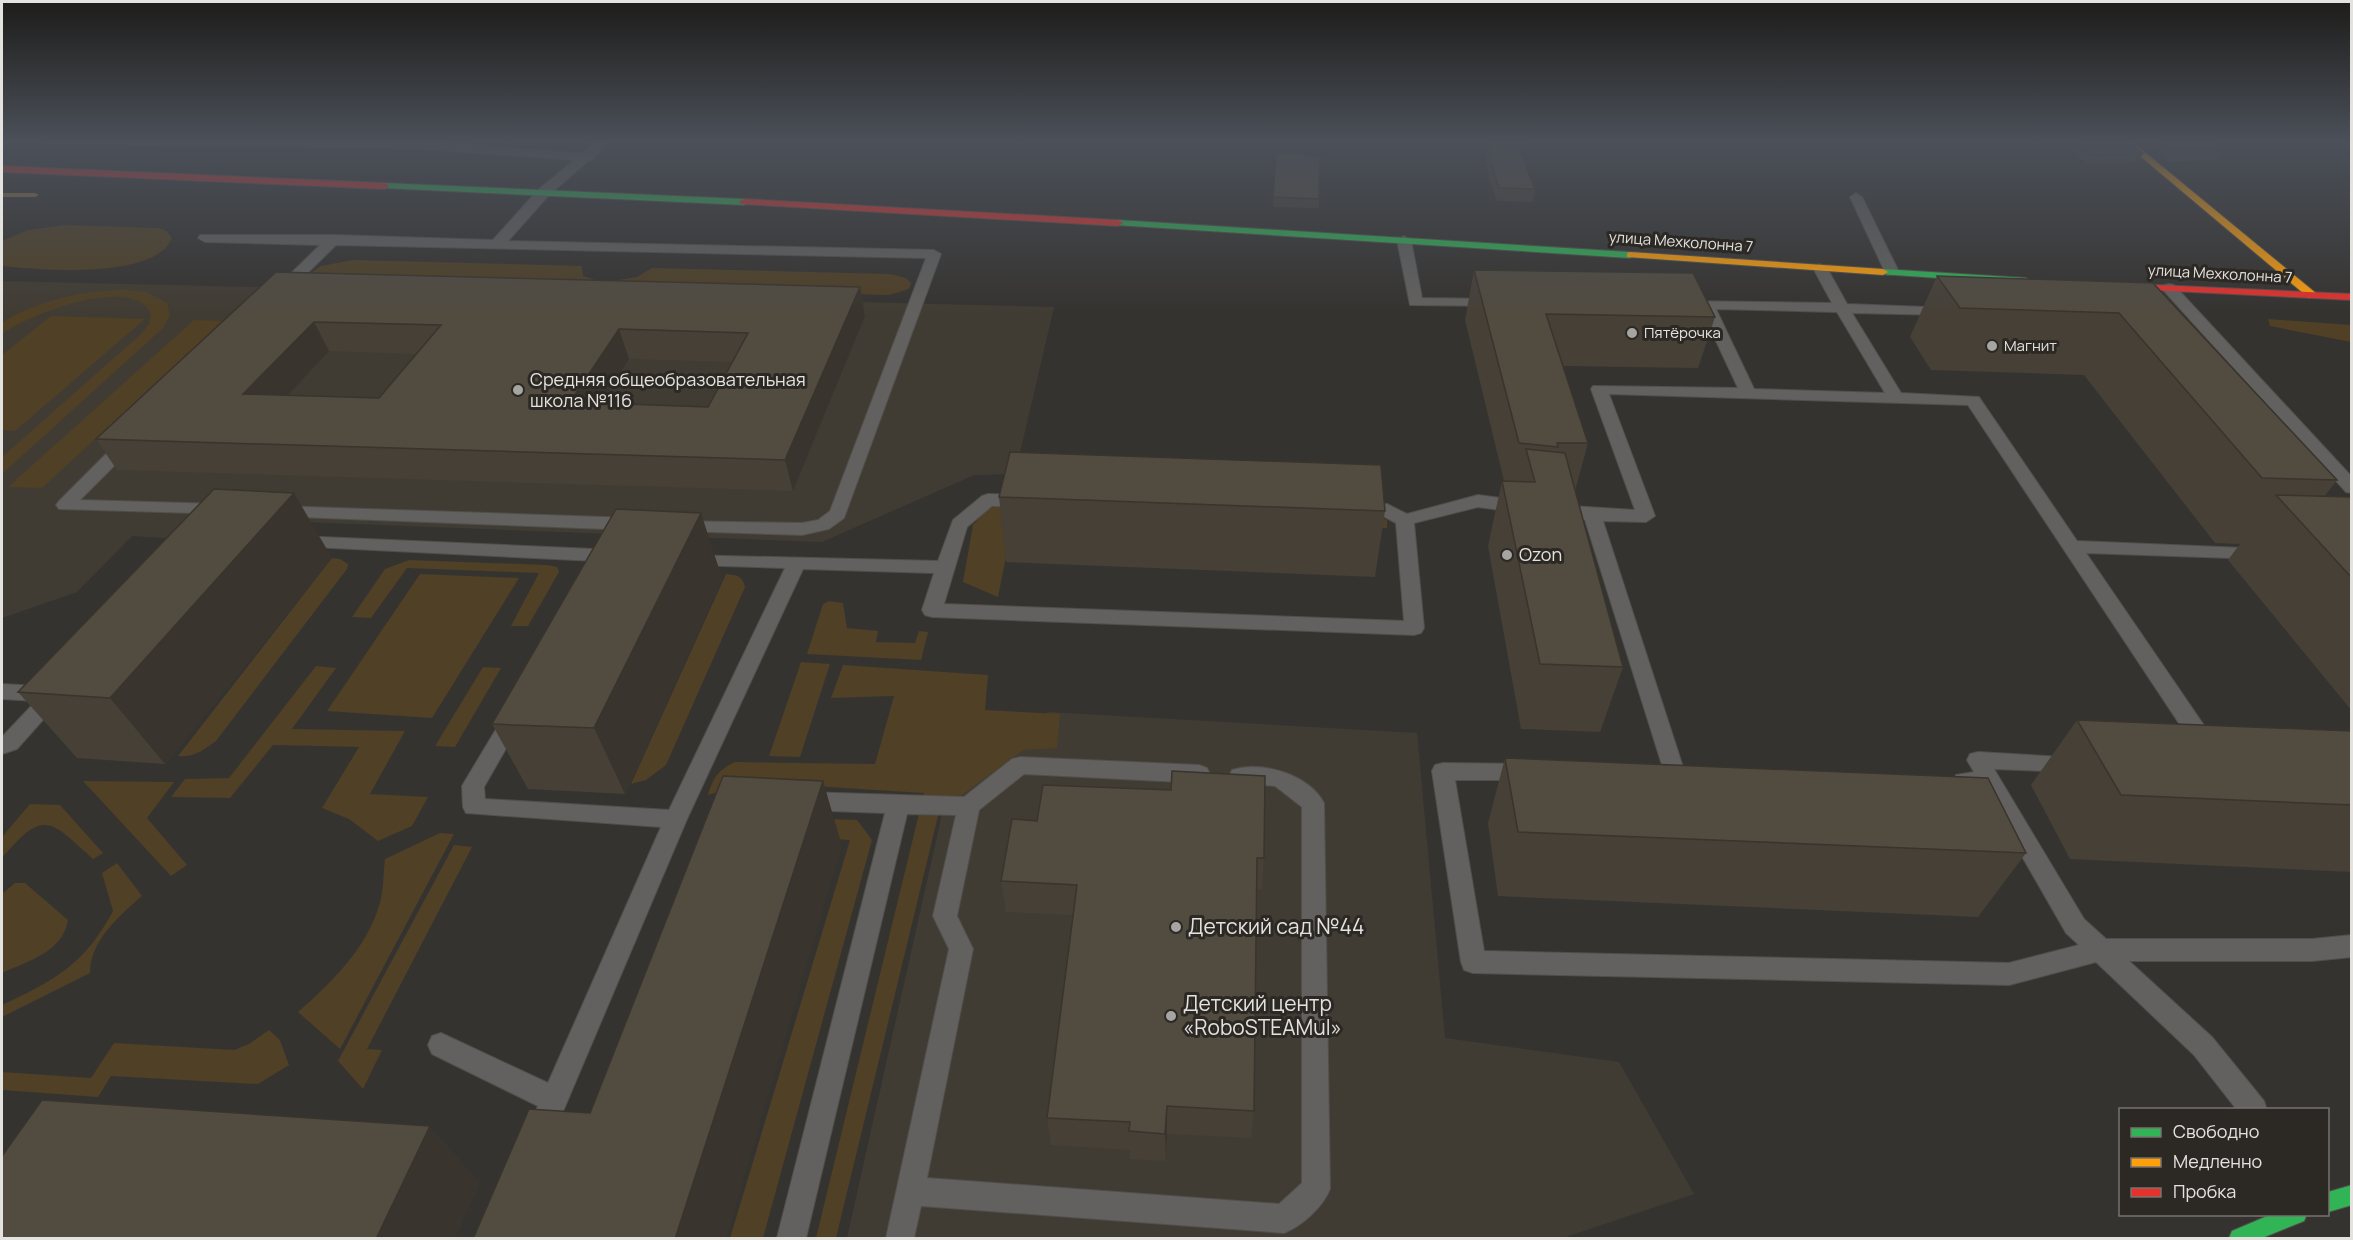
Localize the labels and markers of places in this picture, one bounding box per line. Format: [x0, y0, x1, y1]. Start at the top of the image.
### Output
place label: Пятёрочка [1644, 322, 1721, 343]
marker: Пятёрочка [1625, 326, 1639, 340]
place label: Магнит [2004, 335, 2057, 356]
marker: Магнит [1985, 339, 1999, 353]
place label: Средняя общеобразовательная школа №116 [530, 367, 806, 412]
marker: Средняя общеобразовательная школа №116 [511, 383, 525, 397]
place label: Ozon [1519, 542, 1562, 566]
marker: Ozon [1500, 548, 1514, 562]
place label: Детский сад №44 [1188, 912, 1364, 940]
marker: Детский сад №44 [1169, 920, 1183, 934]
place label: Детский центр «RoboSTEAMul» [1183, 989, 1342, 1041]
marker: Детский центр «RoboSTEAMul» [1164, 1009, 1178, 1023]

